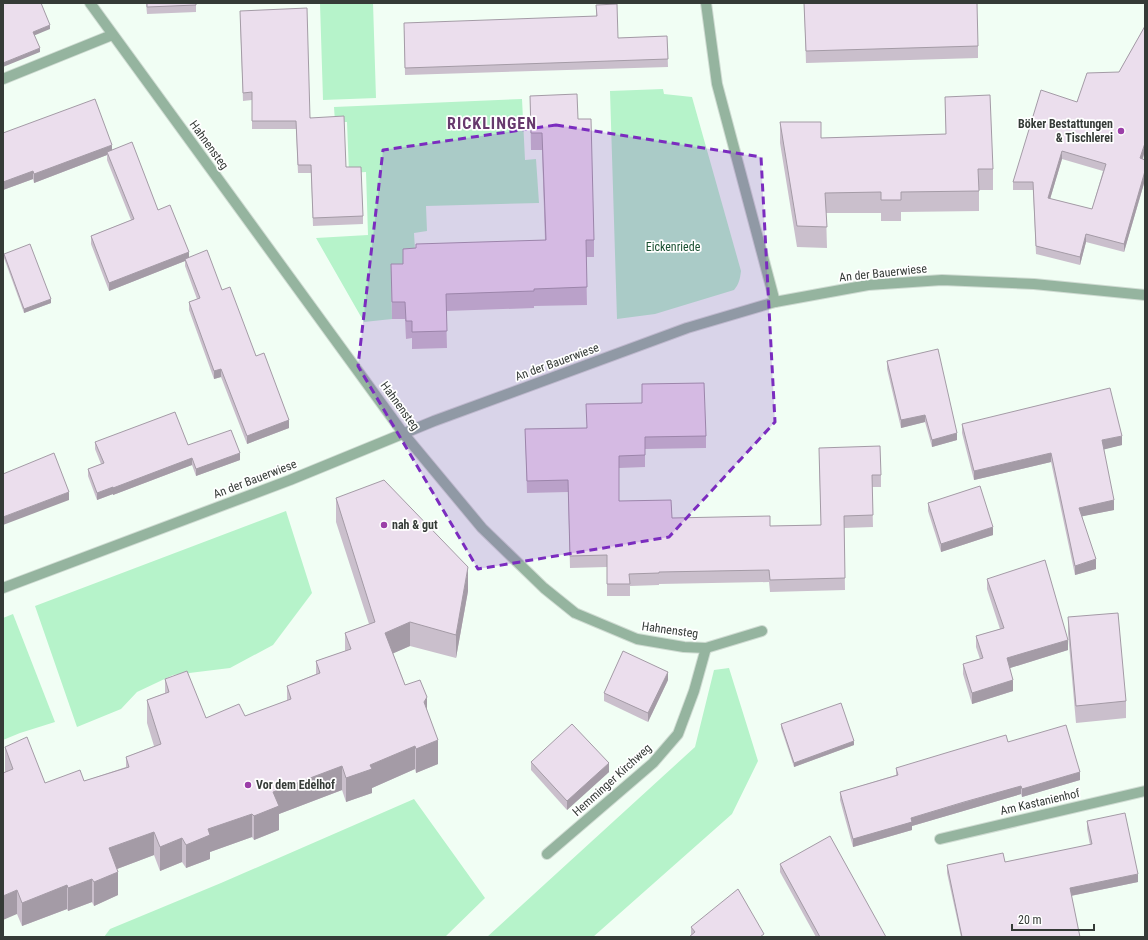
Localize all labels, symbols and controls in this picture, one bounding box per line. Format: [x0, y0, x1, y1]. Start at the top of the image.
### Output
district label: RICKLINGEN [447, 114, 537, 133]
place label: Böker Bestattungen & Tischlerei [1018, 117, 1113, 145]
street label: Hahnensteg [187, 118, 231, 172]
marker: Böker Bestattungen & Tischlerei [1116, 126, 1126, 136]
park label: Eickenriede [646, 240, 701, 254]
street label: An der Bauerwiese [838, 261, 928, 285]
street label: An der Bauerwiese [513, 340, 601, 384]
street label: Hahnensteg [378, 379, 422, 433]
street label: An der Bauerwiese [211, 457, 299, 501]
place label: nah & gut [392, 518, 438, 532]
marker: nah & gut [379, 520, 389, 530]
street label: Hahnensteg [641, 619, 699, 641]
street label: Hemminger Kirchweg [570, 741, 654, 819]
place label: Vor dem Edelhof [256, 778, 335, 792]
marker: Vor dem Edelhof [243, 780, 253, 790]
street label: Am Kastanienhof [999, 786, 1081, 818]
scale bar [1012, 906, 1094, 932]
text: 20 m [1018, 913, 1042, 927]

